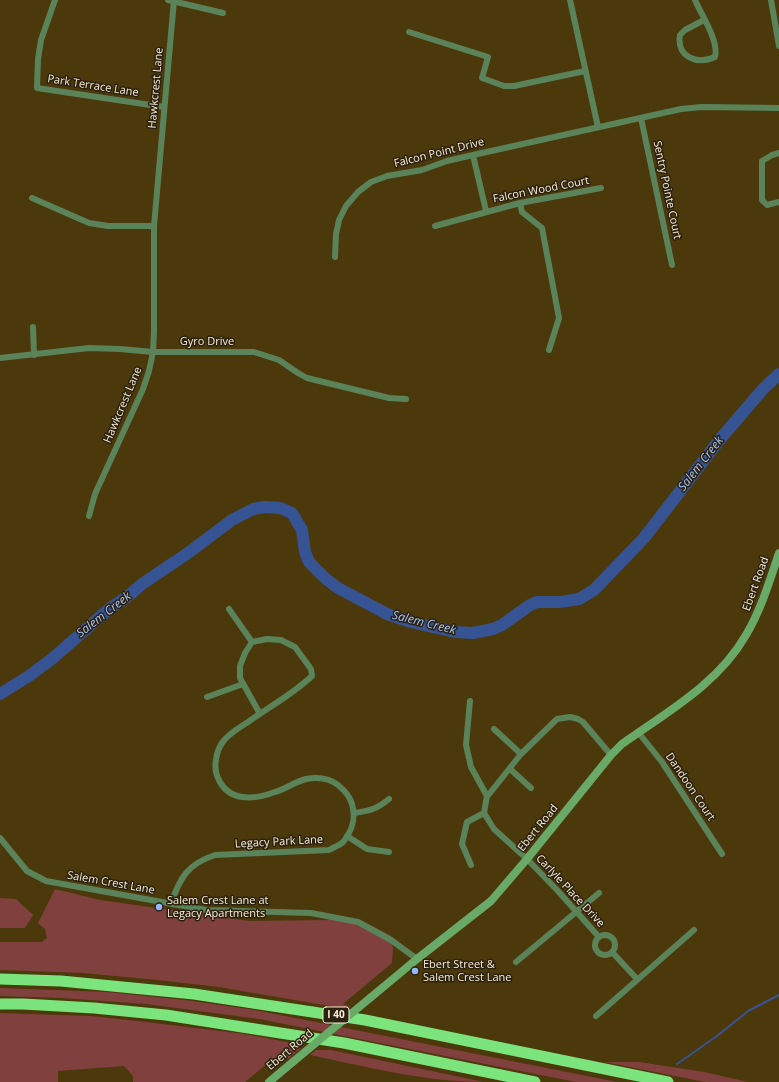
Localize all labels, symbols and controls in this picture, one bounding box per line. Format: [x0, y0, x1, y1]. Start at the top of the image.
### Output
street label: Hawkcrest Lane [146, 47, 166, 129]
street label: Park Terrace Lane [46, 72, 140, 100]
street label: Falcon Point Drive [393, 135, 485, 171]
street label: Sentry Pointe Court [650, 140, 684, 240]
street label: Falcon Wood Court [492, 174, 590, 206]
street label: Gyro Drive [180, 335, 234, 349]
street label: Hawkcrest Lane [101, 365, 145, 445]
water label: Salem Creek [675, 434, 727, 494]
street label: Ebert Road [740, 555, 772, 613]
water label: Salem Creek [74, 589, 134, 641]
water label: Salem Creek [391, 608, 457, 638]
street label: Dandoon Court [662, 751, 718, 823]
street label: Ebert Road [515, 802, 561, 854]
street label: Legacy Park Lane [235, 833, 323, 851]
street label: Carlyle Place Drive [533, 852, 607, 930]
street label: Salem Crest Lane [66, 869, 156, 897]
place label: Salem Crest Lane at Legacy Apartments [167, 894, 268, 920]
marker: Salem Crest Lane at Legacy Apartments [154, 902, 164, 912]
place label: Ebert Street & Salem Crest Lane [423, 958, 512, 984]
marker: Ebert Street & Salem Crest Lane [410, 966, 420, 976]
road number: I 40 [323, 1007, 349, 1023]
street label: Ebert Road [264, 1027, 316, 1073]

